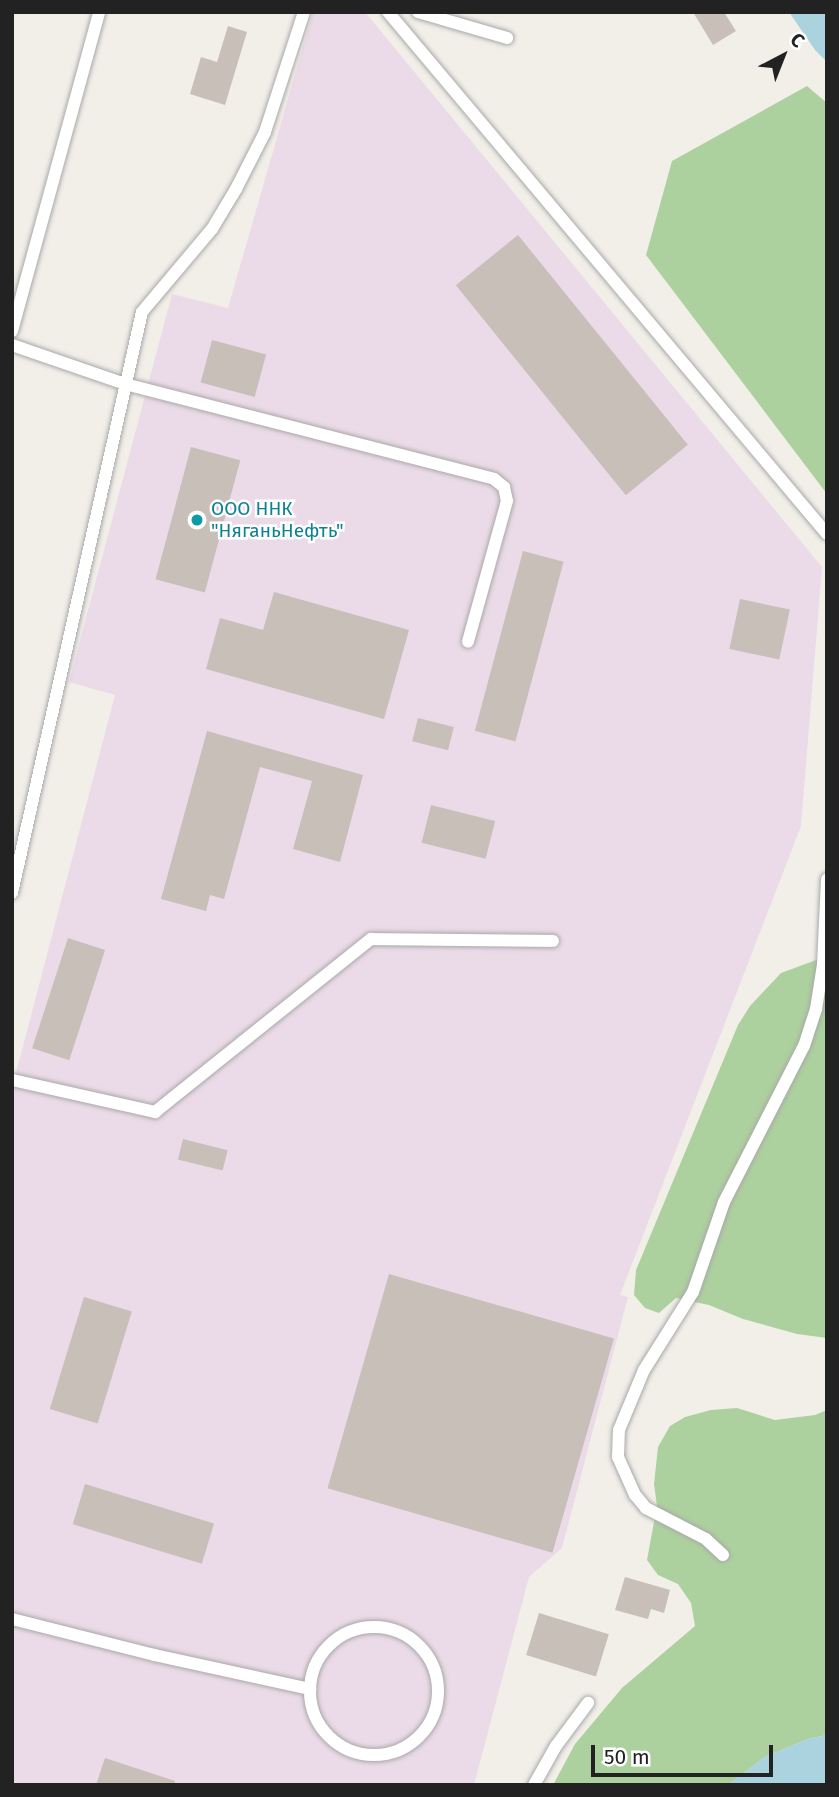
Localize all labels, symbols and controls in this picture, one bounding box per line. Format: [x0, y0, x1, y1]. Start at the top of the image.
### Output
north arrow [748, 21, 818, 91]
text: С [786, 28, 809, 52]
place label: ООО ННК "НяганьНефть" [211, 498, 344, 542]
marker: ООО ННК "НяганьНефть" [189, 512, 205, 528]
scale bar [594, 1730, 776, 1774]
text: 50 m [604, 1744, 650, 1770]

